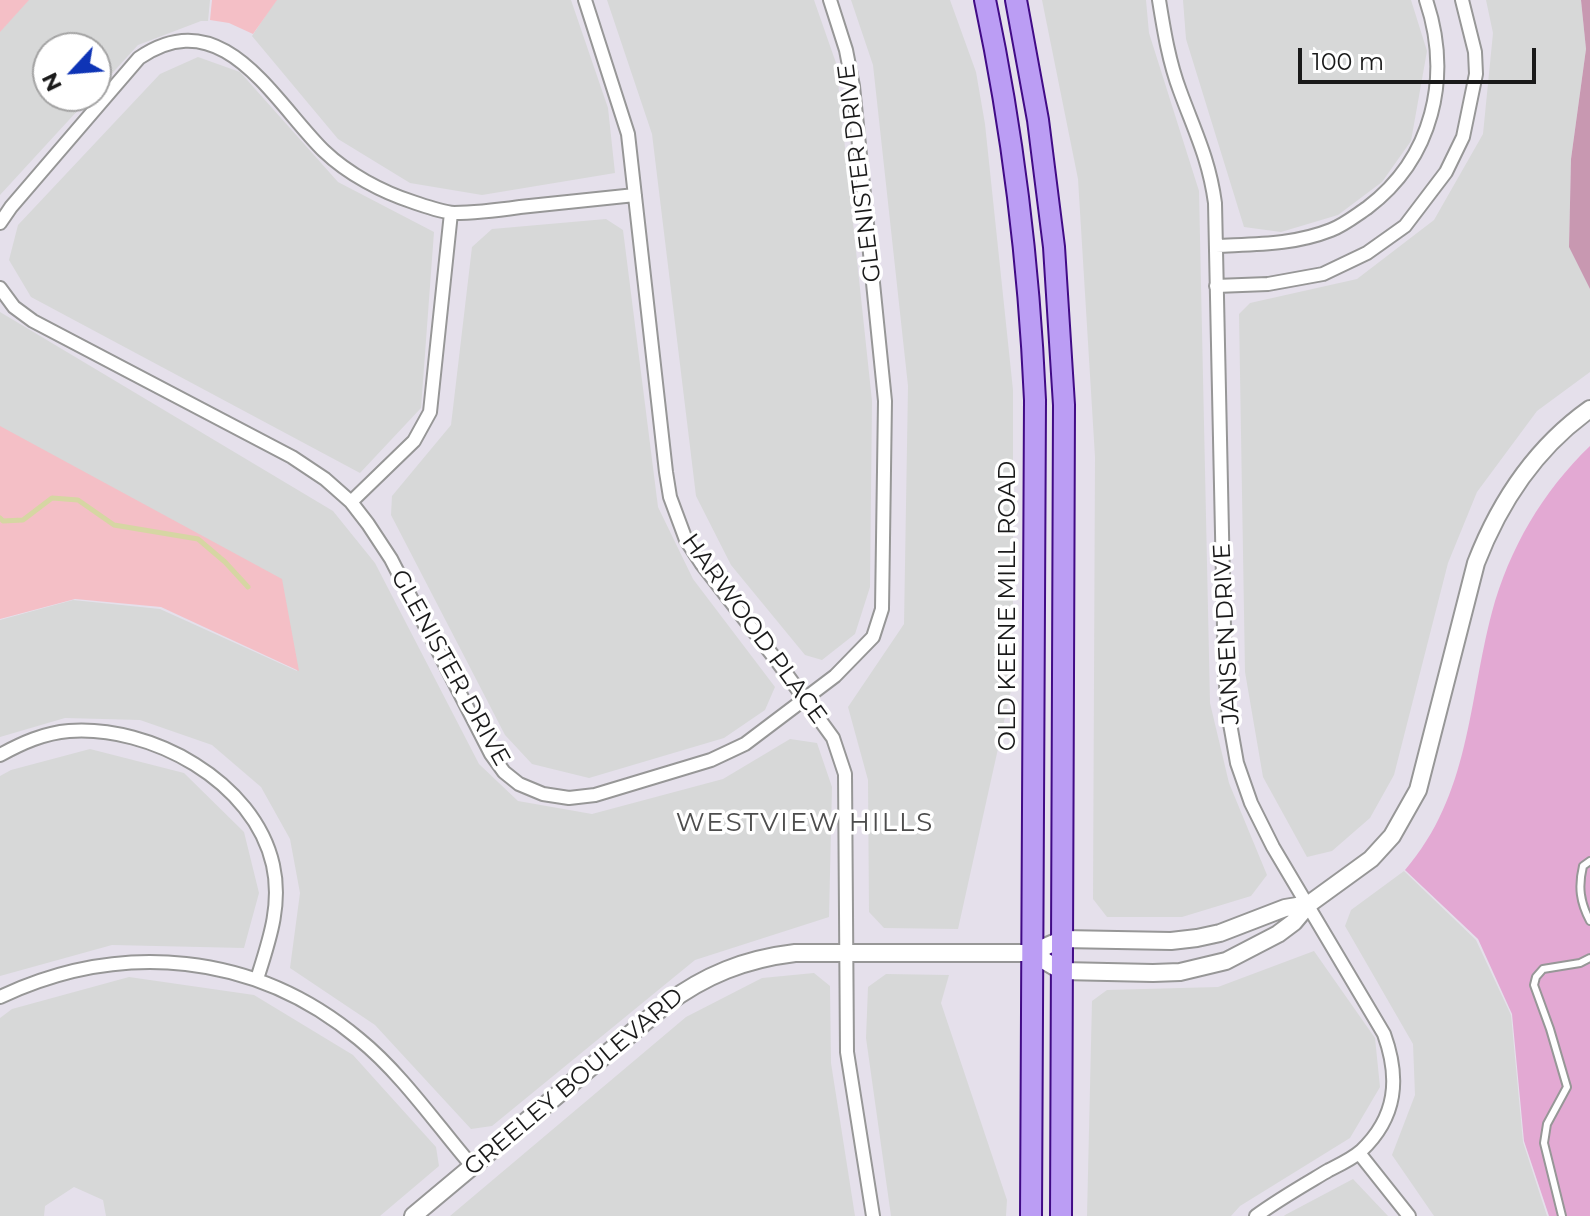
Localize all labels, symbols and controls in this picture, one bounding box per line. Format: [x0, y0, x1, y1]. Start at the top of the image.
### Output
north arrow [32, 32, 112, 112]
scale bar [1302, 32, 1540, 82]
text: 100 m [1312, 47, 1384, 76]
street label: GLENISTER DRIVE [832, 62, 888, 284]
text: N [36, 68, 68, 96]
street label: OLD KEENE MILL ROAD [994, 461, 1022, 751]
street label: HARWOOD PLACE [675, 528, 833, 730]
street label: JANSEN DRIVE [1208, 543, 1246, 725]
street label: GLENISTER DRIVE [384, 565, 516, 771]
district label: WESTVIEW HILLS [676, 807, 934, 839]
street label: GREELEY BOULEVARD [459, 982, 689, 1182]

